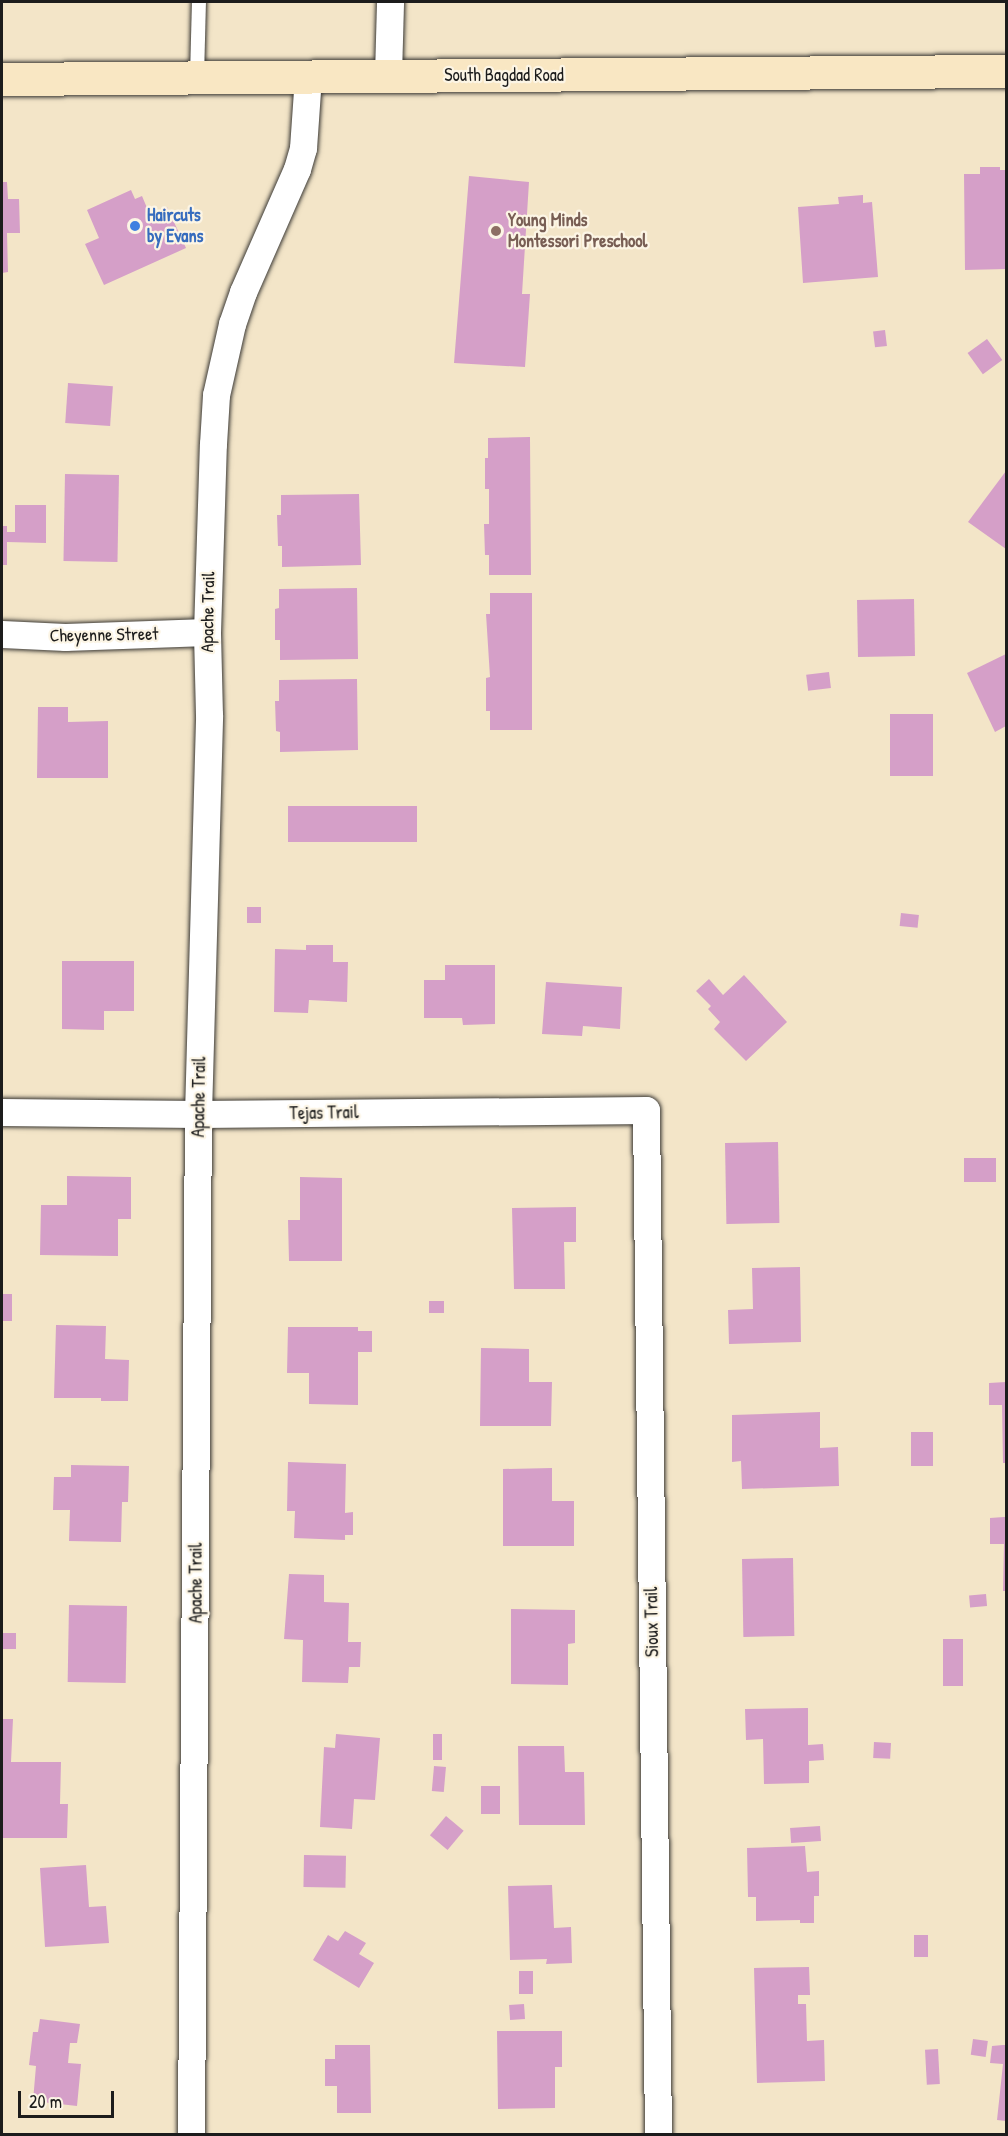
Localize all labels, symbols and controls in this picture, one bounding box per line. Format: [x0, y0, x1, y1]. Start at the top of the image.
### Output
street label: South Bagdad Road [444, 64, 564, 86]
place label: Haircuts by Evans [147, 205, 203, 248]
place label: Young Minds Montessori Preschool [508, 210, 647, 252]
marker: Haircuts by Evans [128, 219, 142, 233]
marker: Young Minds Montessori Preschool [489, 224, 503, 238]
street label: Apache Trail [196, 572, 220, 652]
street label: Cheyenne Street [49, 623, 159, 647]
street label: Apache Trail [187, 1057, 211, 1137]
street label: Tejas Trail [289, 1102, 359, 1124]
street label: Apache Trail [185, 1543, 207, 1623]
street label: Sioux Trail [641, 1587, 663, 1657]
scale bar [21, 2079, 117, 2117]
text: 20 m [29, 2089, 62, 2114]

